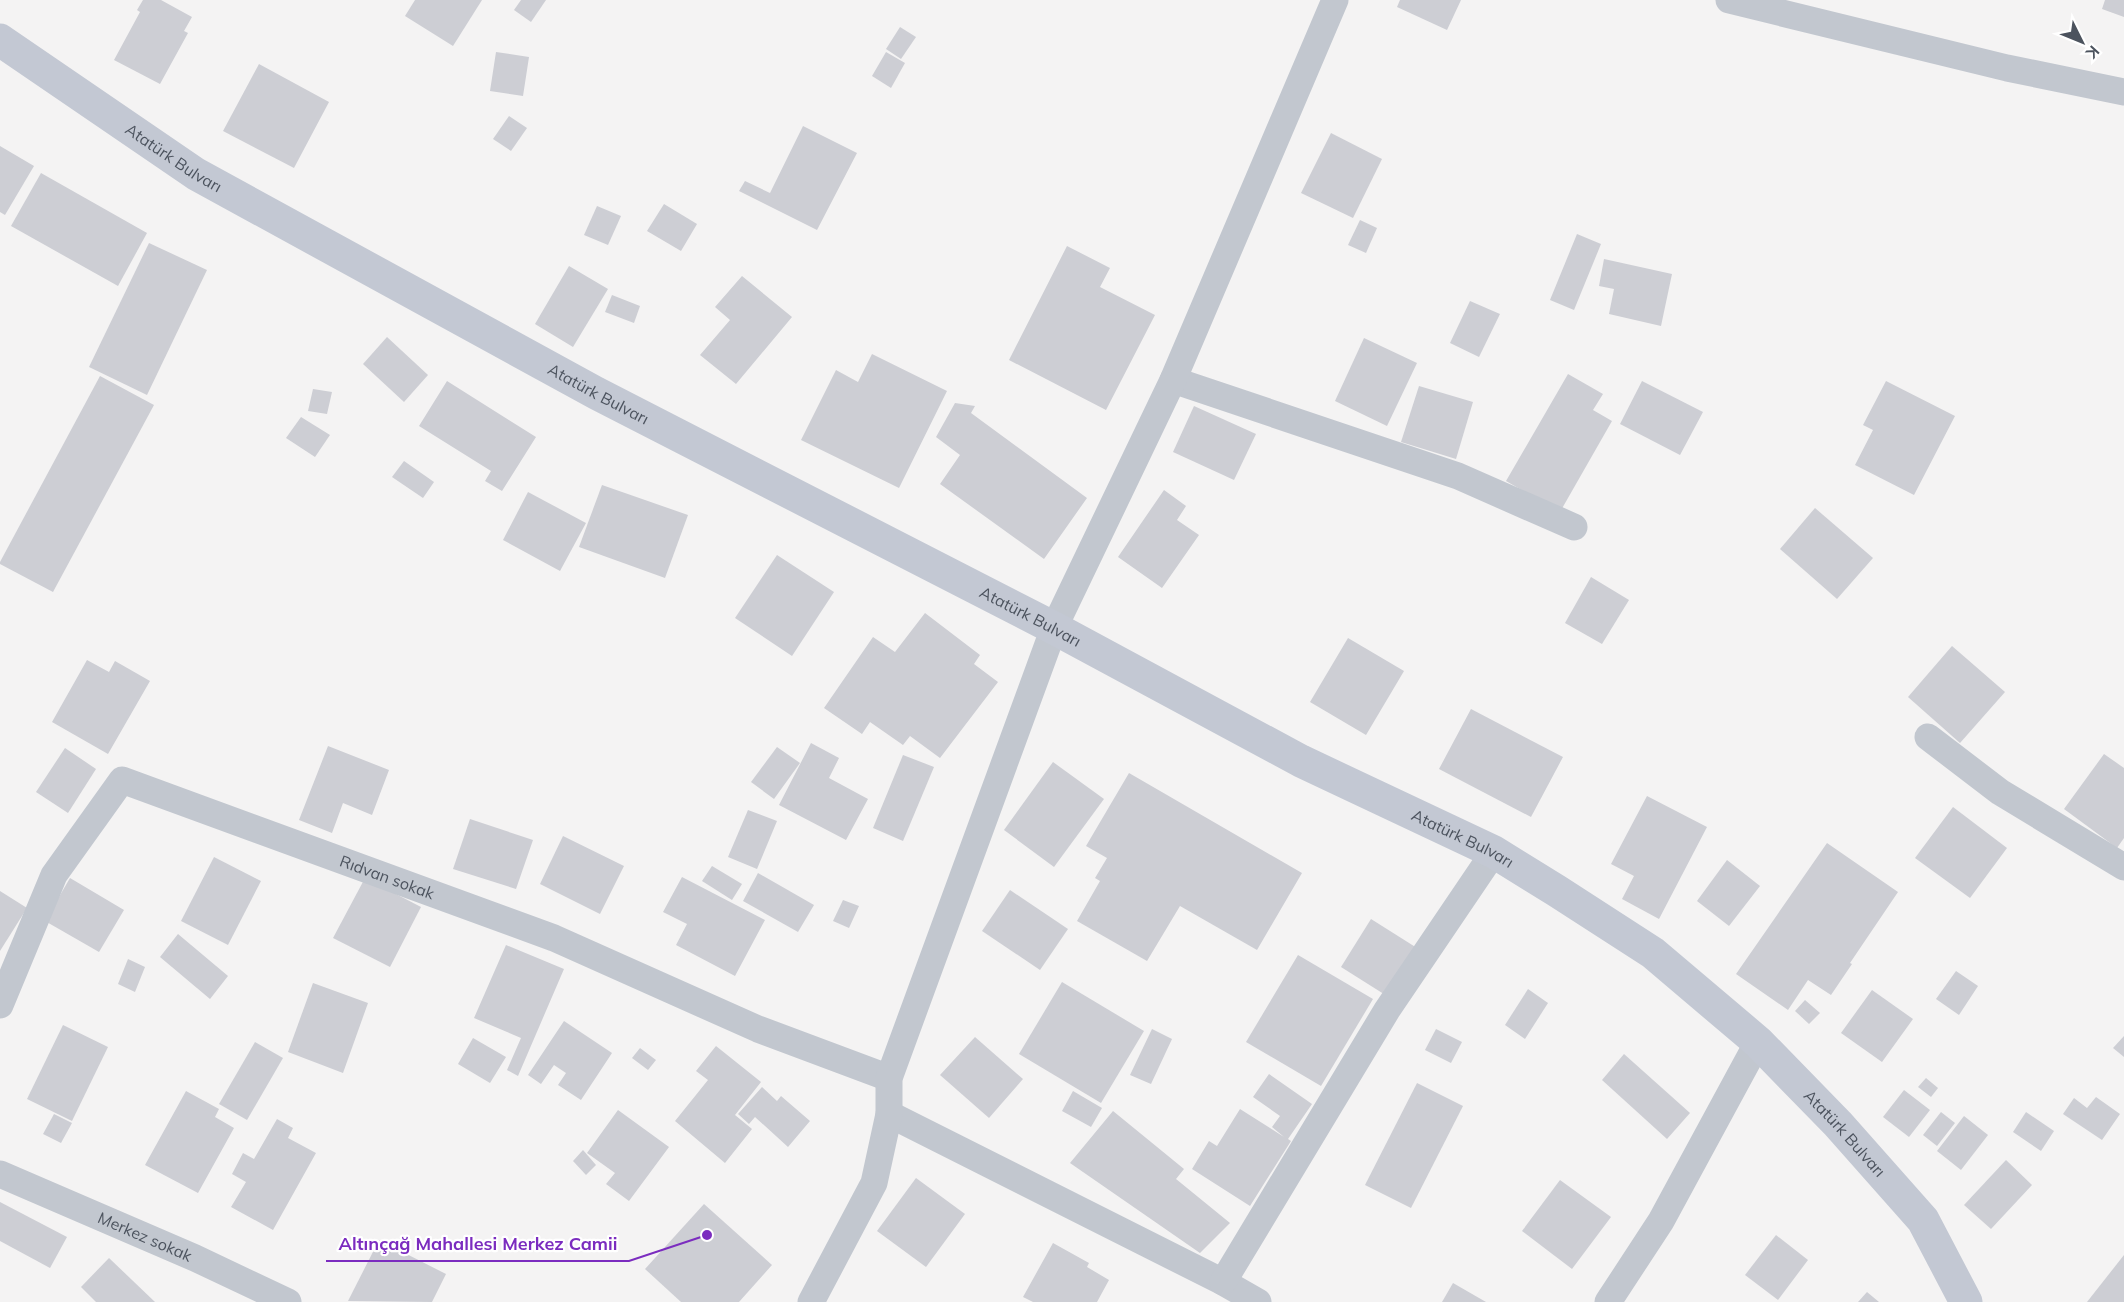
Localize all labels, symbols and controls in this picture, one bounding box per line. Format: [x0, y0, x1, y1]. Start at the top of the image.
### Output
north arrow [2052, 12, 2112, 72]
text: K [2081, 42, 2104, 64]
street label: Atatürk Bulvarı [122, 119, 226, 196]
street label: Atatürk Bulvarı [545, 359, 652, 428]
street label: Atatürk Bulvarı [977, 582, 1085, 651]
street label: Atatürk Bulvarı [1408, 805, 1518, 872]
street label: Rıdvan sokak [337, 851, 438, 904]
street label: Atatürk Bulvarı [1800, 1085, 1890, 1181]
street label: Merkez sokak [95, 1207, 196, 1266]
callout: Altınçağ Mahallesi Merkez Camii [326, 1225, 629, 1261]
text: Altınçağ Mahallesi Merkez Camii [339, 1232, 617, 1255]

